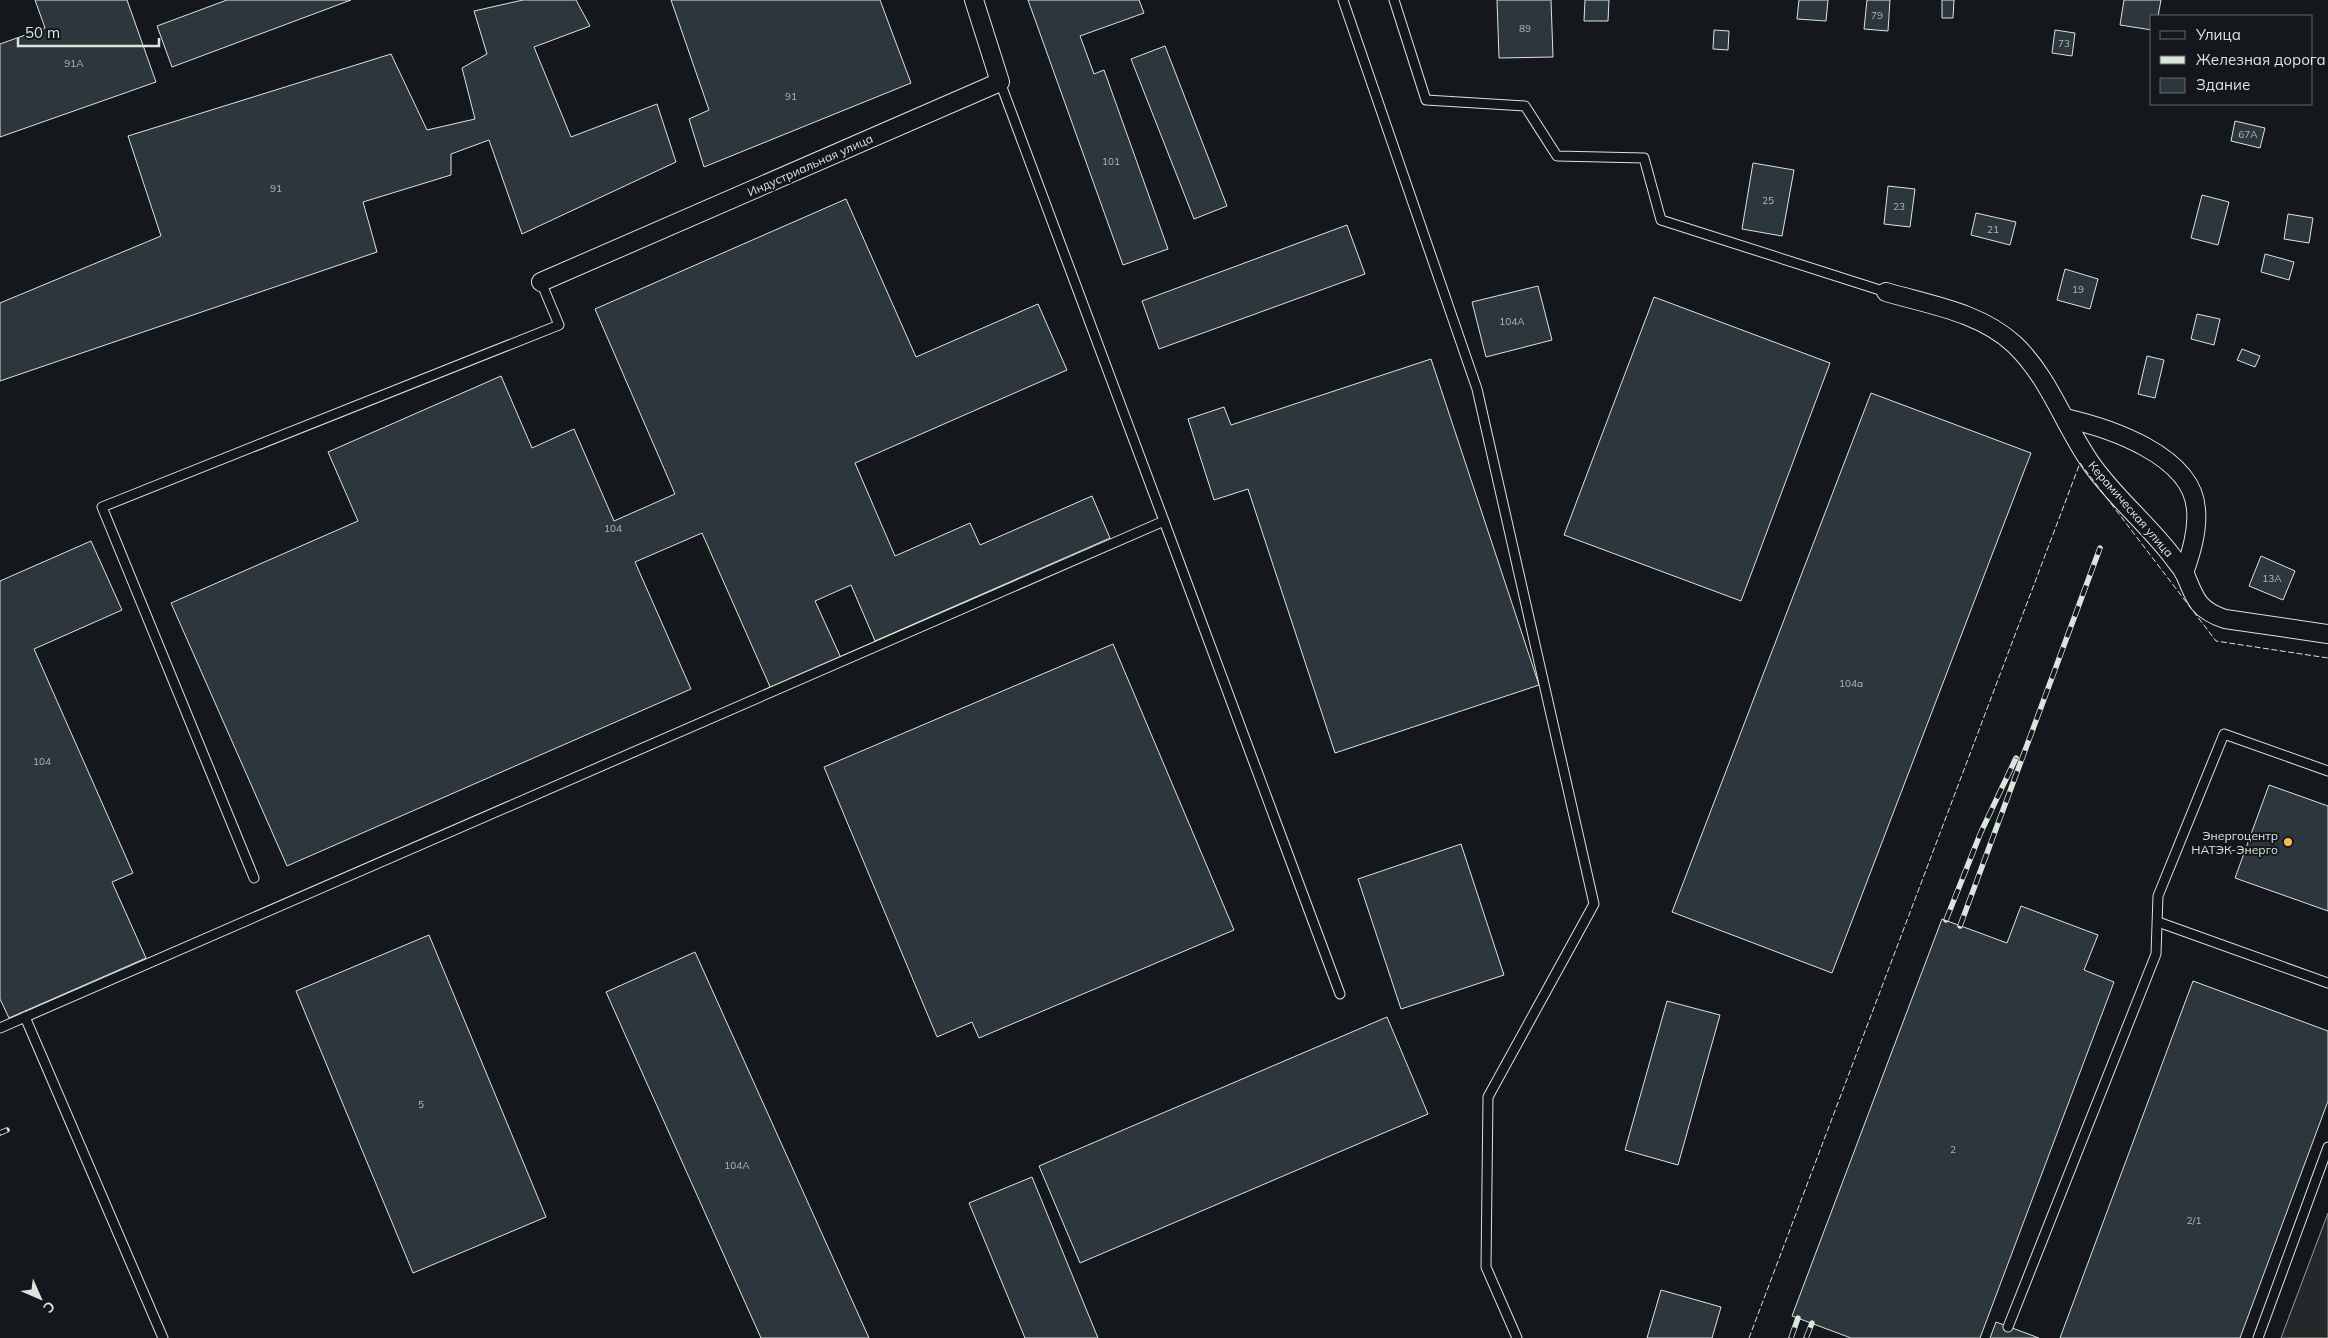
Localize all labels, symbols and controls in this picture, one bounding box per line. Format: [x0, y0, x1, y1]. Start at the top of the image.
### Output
house number: 79 [1871, 9, 1883, 22]
scale bar [18, 15, 159, 47]
legend [2150, 15, 2313, 105]
house number: 89 [1519, 22, 1531, 35]
text: 50 m [25, 23, 60, 42]
text: Улица [2195, 25, 2241, 44]
house number: 73 [2058, 37, 2070, 50]
text: Железная дорога [2196, 50, 2326, 69]
house number: 91А [64, 57, 84, 70]
text: Здание [2196, 75, 2250, 94]
house number: 91 [785, 90, 797, 103]
house number: 67А [2238, 128, 2258, 141]
street label: Индустриальная улица [745, 130, 875, 200]
house number: 101 [1102, 155, 1120, 168]
house number: 91 [270, 182, 282, 195]
house number: 25 [1762, 194, 1774, 207]
house number: 23 [1893, 200, 1905, 213]
house number: 21 [1987, 223, 1999, 236]
house number: 19 [2072, 283, 2084, 296]
house number: 104А [1499, 315, 1525, 328]
street label: Керамическая улица [2085, 458, 2177, 560]
house number: 104 [604, 522, 622, 535]
house number: 13А [2262, 572, 2282, 585]
house number: 104а [1839, 677, 1863, 690]
house number: 104 [33, 755, 51, 768]
place label: Энергоцентр НАТЭК-Энерго [2191, 828, 2278, 857]
marker: Энергоцентр НАТЭК-Энерго [2282, 836, 2294, 848]
house number: 5 [418, 1098, 424, 1111]
house number: 2 [1950, 1143, 1956, 1156]
house number: 104А [724, 1159, 750, 1172]
house number: 2/1 [2187, 1214, 2201, 1227]
north arrow [15, 1273, 65, 1323]
text: С [39, 1297, 59, 1317]

